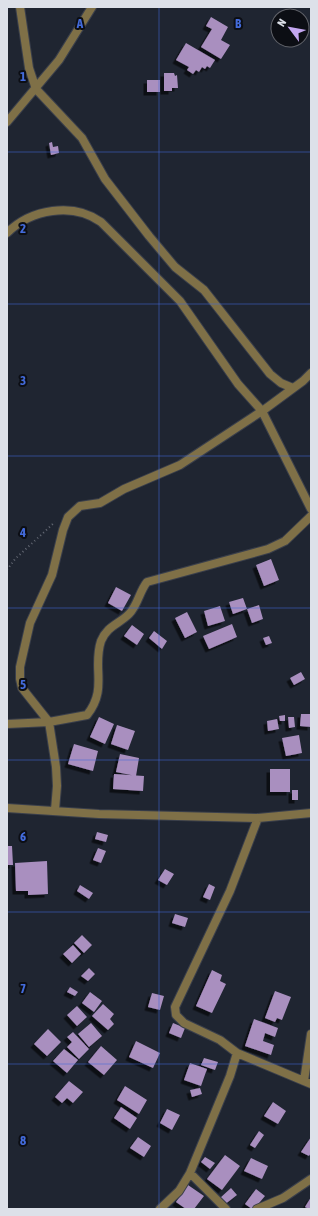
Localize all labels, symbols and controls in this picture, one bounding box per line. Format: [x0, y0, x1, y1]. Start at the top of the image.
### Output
north arrow [270, 8, 310, 48]
text: A [76, 16, 84, 31]
text: B [235, 16, 242, 31]
text: N [275, 17, 288, 29]
text: 1 [20, 69, 26, 84]
text: 2 [20, 221, 26, 236]
text: 3 [20, 373, 26, 388]
text: 4 [19, 525, 26, 540]
text: 5 [20, 677, 26, 692]
text: 6 [20, 829, 26, 844]
text: 7 [20, 981, 26, 996]
text: 8 [20, 1133, 26, 1148]

